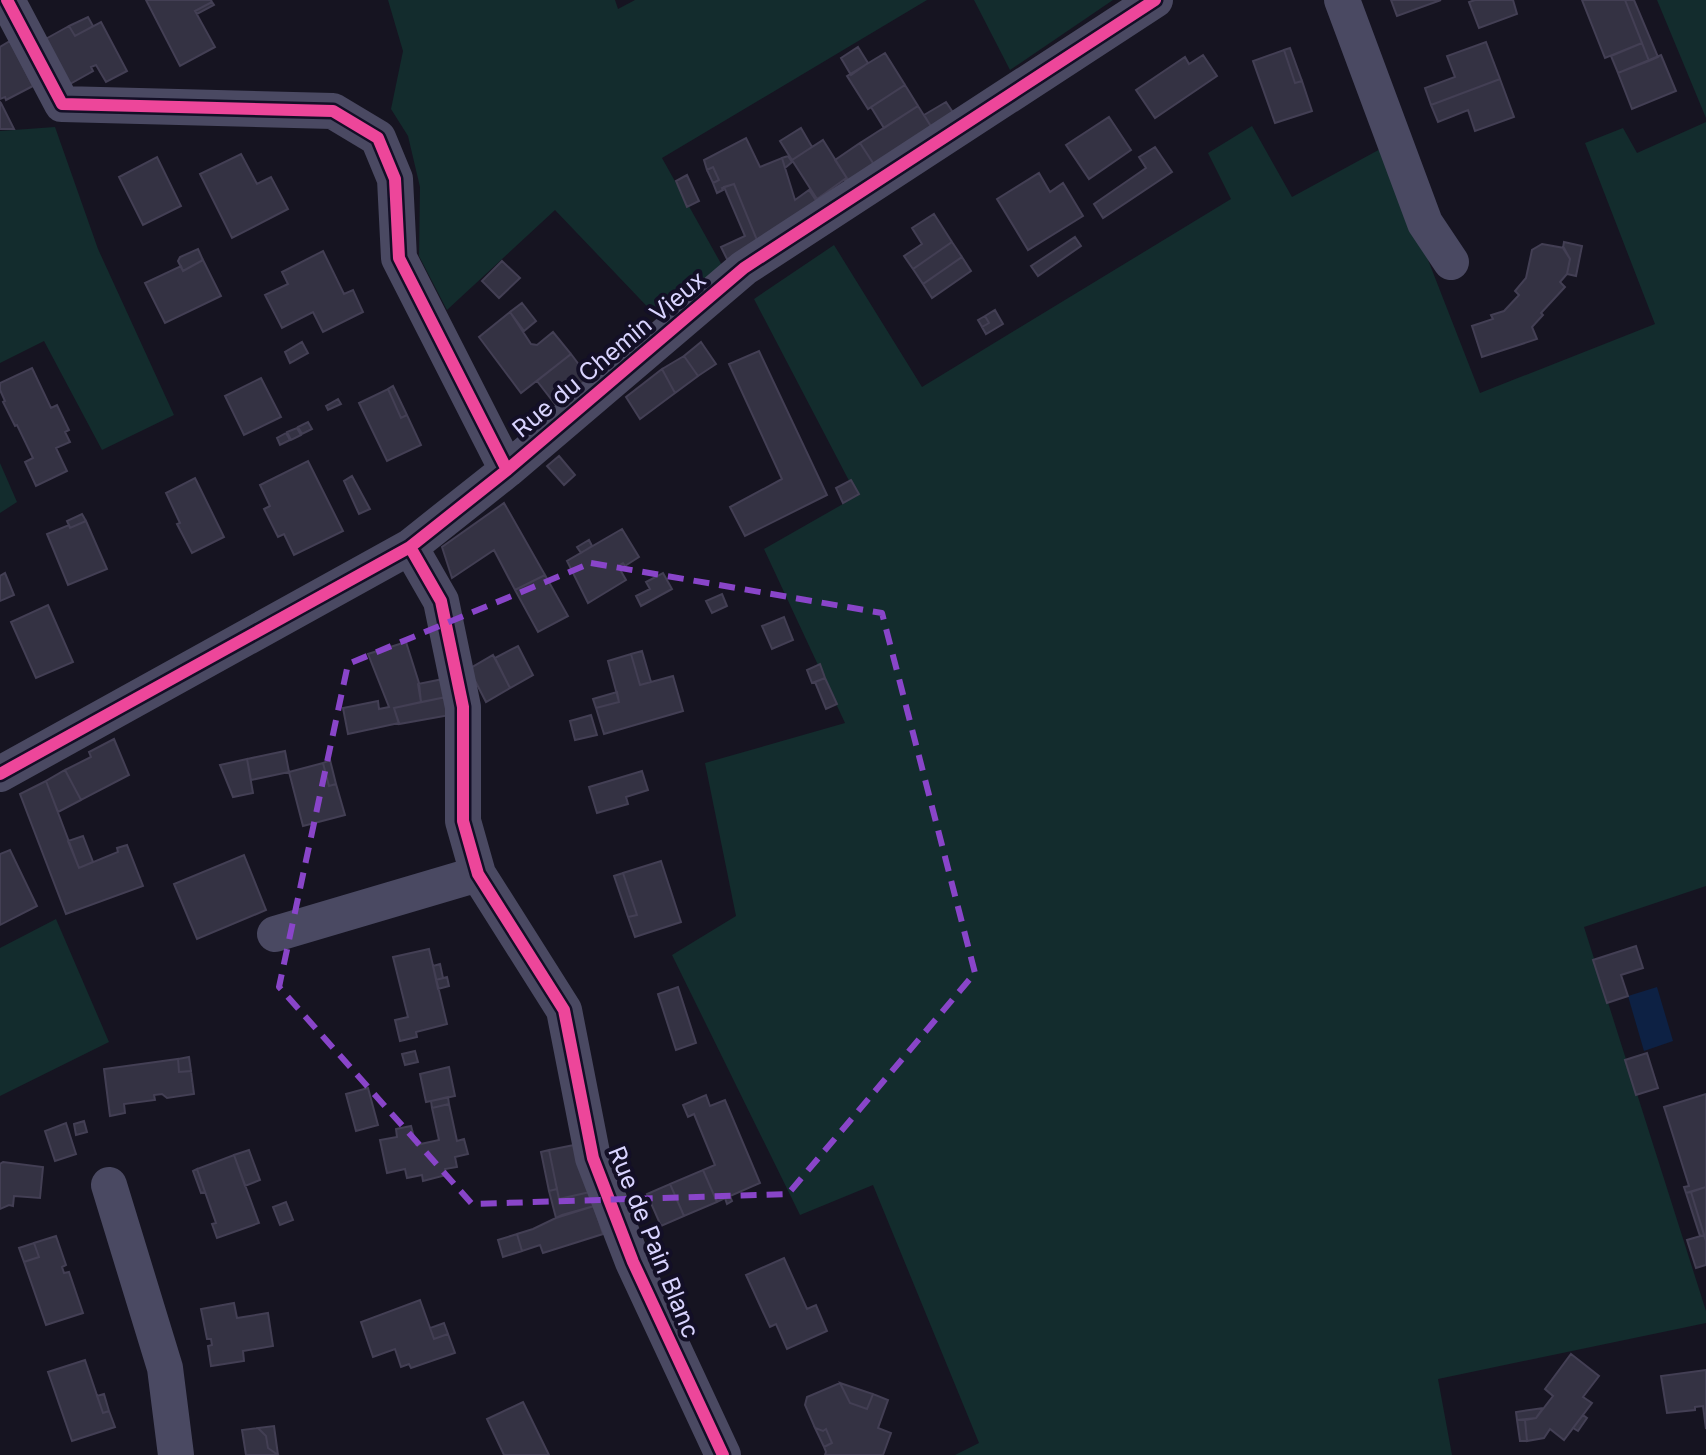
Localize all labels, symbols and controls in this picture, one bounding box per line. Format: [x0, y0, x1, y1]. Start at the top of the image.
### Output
street label: Rue du Chemin Vieux [507, 265, 711, 443]
street label: Rue de Pain Blanc [602, 1142, 706, 1342]

